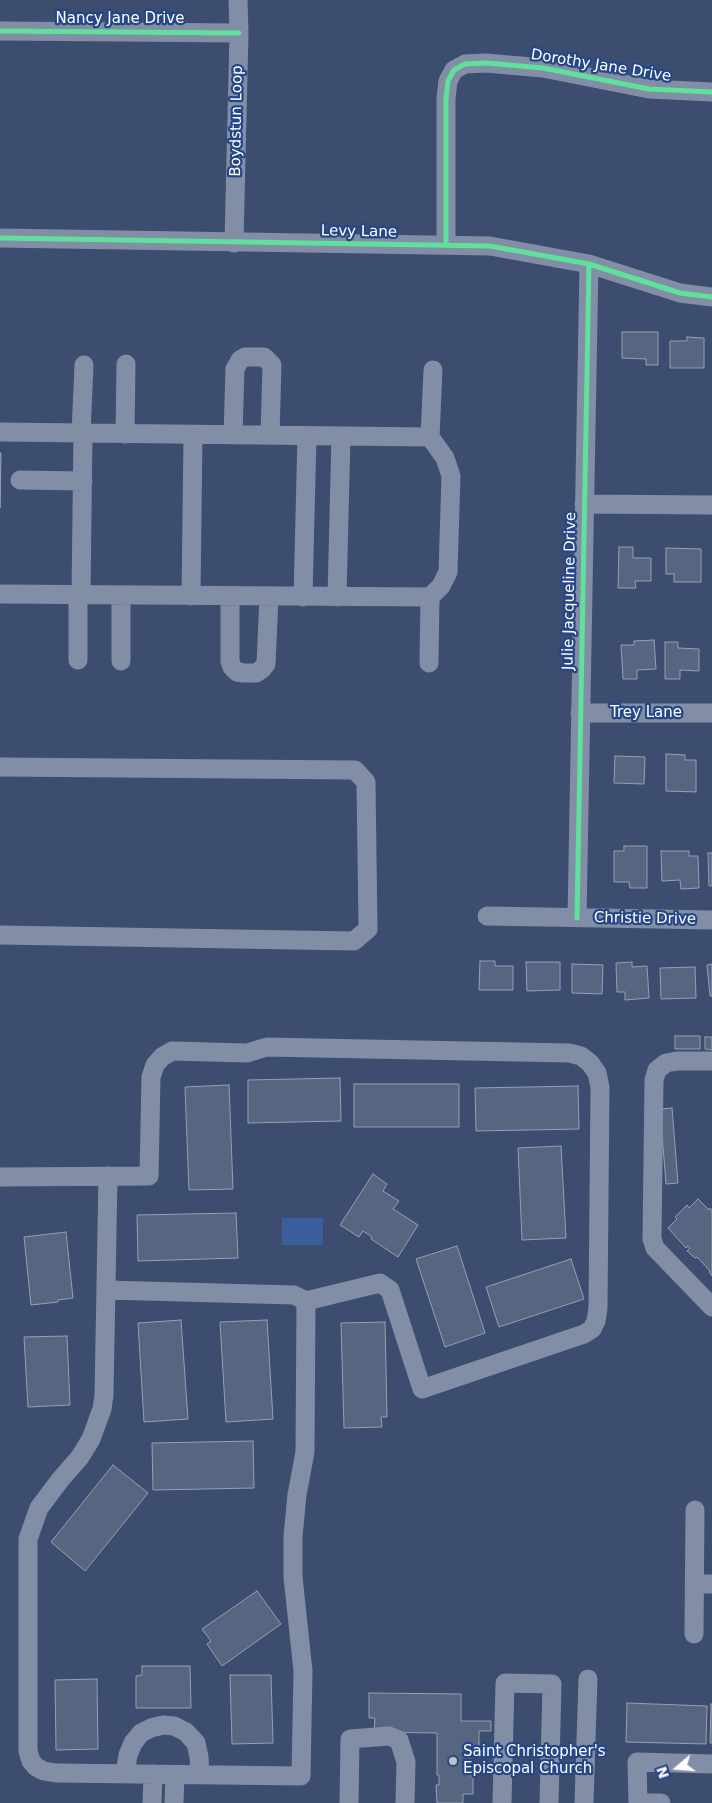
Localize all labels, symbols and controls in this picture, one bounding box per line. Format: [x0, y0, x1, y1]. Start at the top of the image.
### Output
street label: Nancy Jane Drive [56, 10, 184, 28]
street label: Dorothy Jane Drive [530, 46, 672, 86]
street label: Boydstun Loop [227, 65, 247, 177]
street label: Levy Lane [321, 222, 397, 242]
street label: Julie Jacqueline Drive [560, 512, 580, 670]
street label: Trey Lane [610, 704, 682, 722]
street label: Christie Drive [594, 909, 696, 929]
place label: Saint Christopher's Episcopal Church [463, 1743, 606, 1778]
north arrow [652, 1743, 702, 1793]
marker: Saint Christopher's Episcopal Church [447, 1755, 459, 1767]
text: N [653, 1765, 672, 1781]

